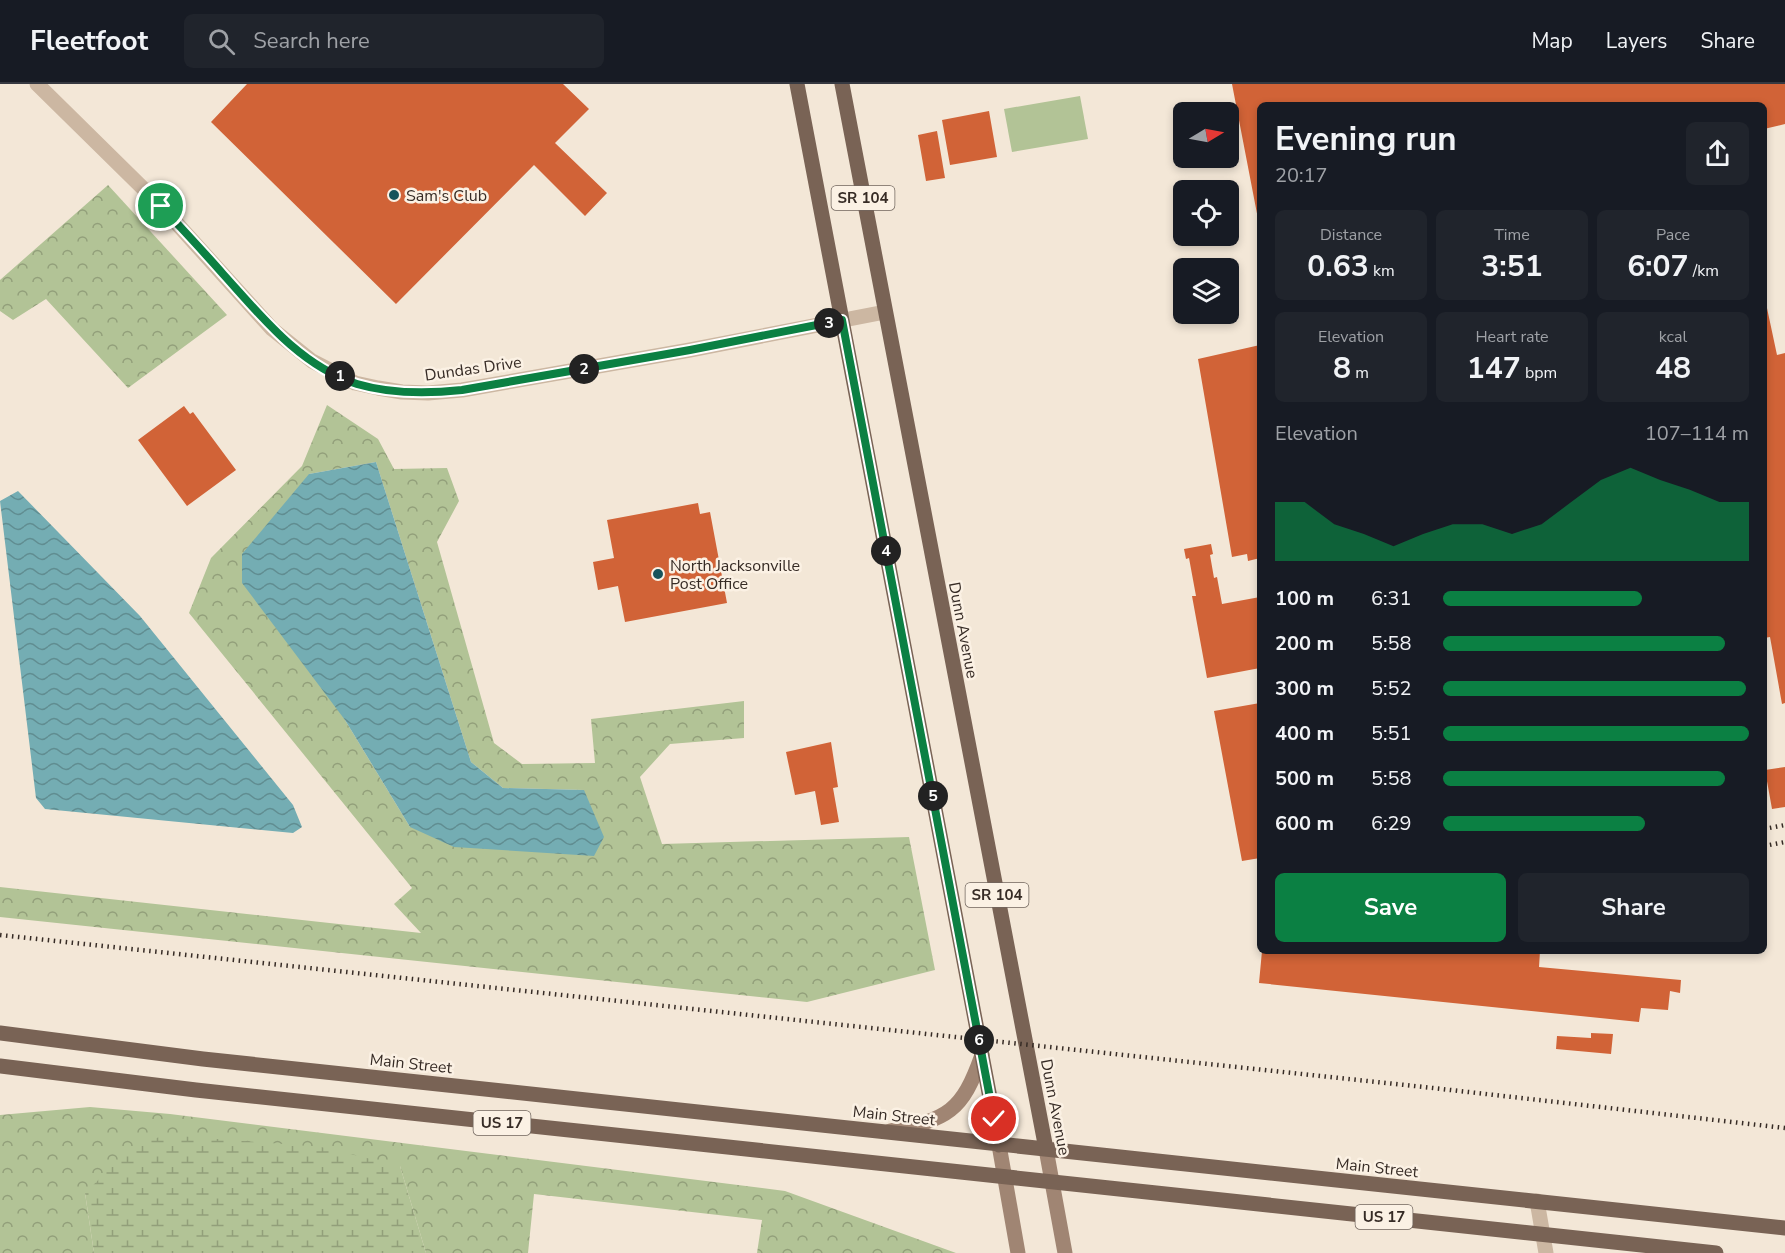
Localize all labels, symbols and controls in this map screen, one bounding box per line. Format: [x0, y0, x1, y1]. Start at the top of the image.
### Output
search box [184, 14, 604, 68]
text: Fleetfoot [30, 22, 148, 60]
icon: search [205, 25, 238, 58]
text: Search here [253, 26, 370, 56]
text: Map [1531, 27, 1573, 55]
text: Layers [1606, 27, 1667, 55]
text: Share [1700, 27, 1755, 55]
north arrow [1173, 102, 1239, 168]
map controls [1173, 102, 1239, 324]
text: Evening run [1275, 117, 1457, 162]
button: share [1686, 122, 1749, 185]
text: 20:17 [1275, 162, 1328, 189]
pin [135, 180, 186, 231]
button: locate [1173, 180, 1239, 246]
place label: Sam's Club [406, 185, 487, 207]
road number: SR 104 [832, 186, 894, 210]
marker: Sam's Club [387, 188, 401, 202]
icon: arrive [144, 189, 177, 222]
text: Distance [1320, 224, 1382, 246]
text: Time [1494, 224, 1530, 246]
text: Pace [1656, 224, 1690, 246]
text: 0.63 [1307, 246, 1369, 287]
text: 3:51 [1481, 246, 1543, 287]
text: 6:07 [1627, 246, 1689, 287]
button: layers [1173, 258, 1239, 324]
text: km [1369, 260, 1395, 282]
text: /km [1689, 260, 1719, 282]
pin: 3 [814, 308, 844, 338]
text: 3 [824, 312, 834, 334]
text: Elevation [1318, 326, 1384, 348]
text: Heart rate [1475, 326, 1549, 348]
text: kcal [1659, 326, 1687, 348]
text: 8 [1333, 348, 1351, 389]
text: 147 [1467, 348, 1521, 389]
text: 48 [1655, 348, 1691, 389]
street label: Dundas Drive [423, 351, 523, 387]
pin: 2 [569, 354, 599, 384]
text: 2 [579, 358, 589, 380]
pin: 1 [325, 361, 355, 391]
text: m [1351, 362, 1369, 384]
text: bpm [1521, 362, 1557, 384]
text: 1 [335, 365, 345, 387]
text: Elevation [1275, 420, 1358, 447]
text: 107–114 m [1645, 420, 1749, 447]
pin: 4 [871, 536, 901, 566]
text: 4 [881, 540, 891, 562]
place label: North Jacksonville Post Office [670, 555, 800, 595]
marker: North Jacksonville Post Office [651, 567, 665, 581]
street label: Dunn Avenue [943, 580, 983, 680]
text: 100 m [1275, 585, 1334, 612]
text: 6:31 [1371, 585, 1412, 612]
text: 200 m [1275, 630, 1334, 657]
text: 5:58 [1371, 630, 1412, 657]
text: 300 m [1275, 675, 1334, 702]
text: 5:52 [1371, 675, 1412, 702]
text: 400 m [1275, 720, 1334, 747]
text: 5:51 [1371, 720, 1412, 747]
text: 500 m [1275, 765, 1334, 792]
text: 5:58 [1371, 765, 1412, 792]
pin: 5 [918, 781, 948, 811]
text: 5 [928, 785, 938, 807]
text: 600 m [1275, 810, 1334, 837]
text: 6:29 [1371, 810, 1412, 837]
button: Save [1275, 873, 1506, 942]
button: Share [1518, 873, 1749, 942]
road number: SR 104 [966, 883, 1028, 907]
pin: 6 [964, 1025, 994, 1055]
text: 6 [974, 1029, 984, 1051]
street label: Main Street [369, 1049, 454, 1079]
street label: Dunn Avenue [1035, 1057, 1075, 1157]
pin [968, 1093, 1019, 1144]
street label: Main Street [852, 1101, 937, 1131]
icon: check [977, 1102, 1010, 1135]
road number: US 17 [474, 1111, 530, 1135]
street label: Main Street [1335, 1153, 1420, 1183]
road number: US 17 [1356, 1205, 1412, 1229]

